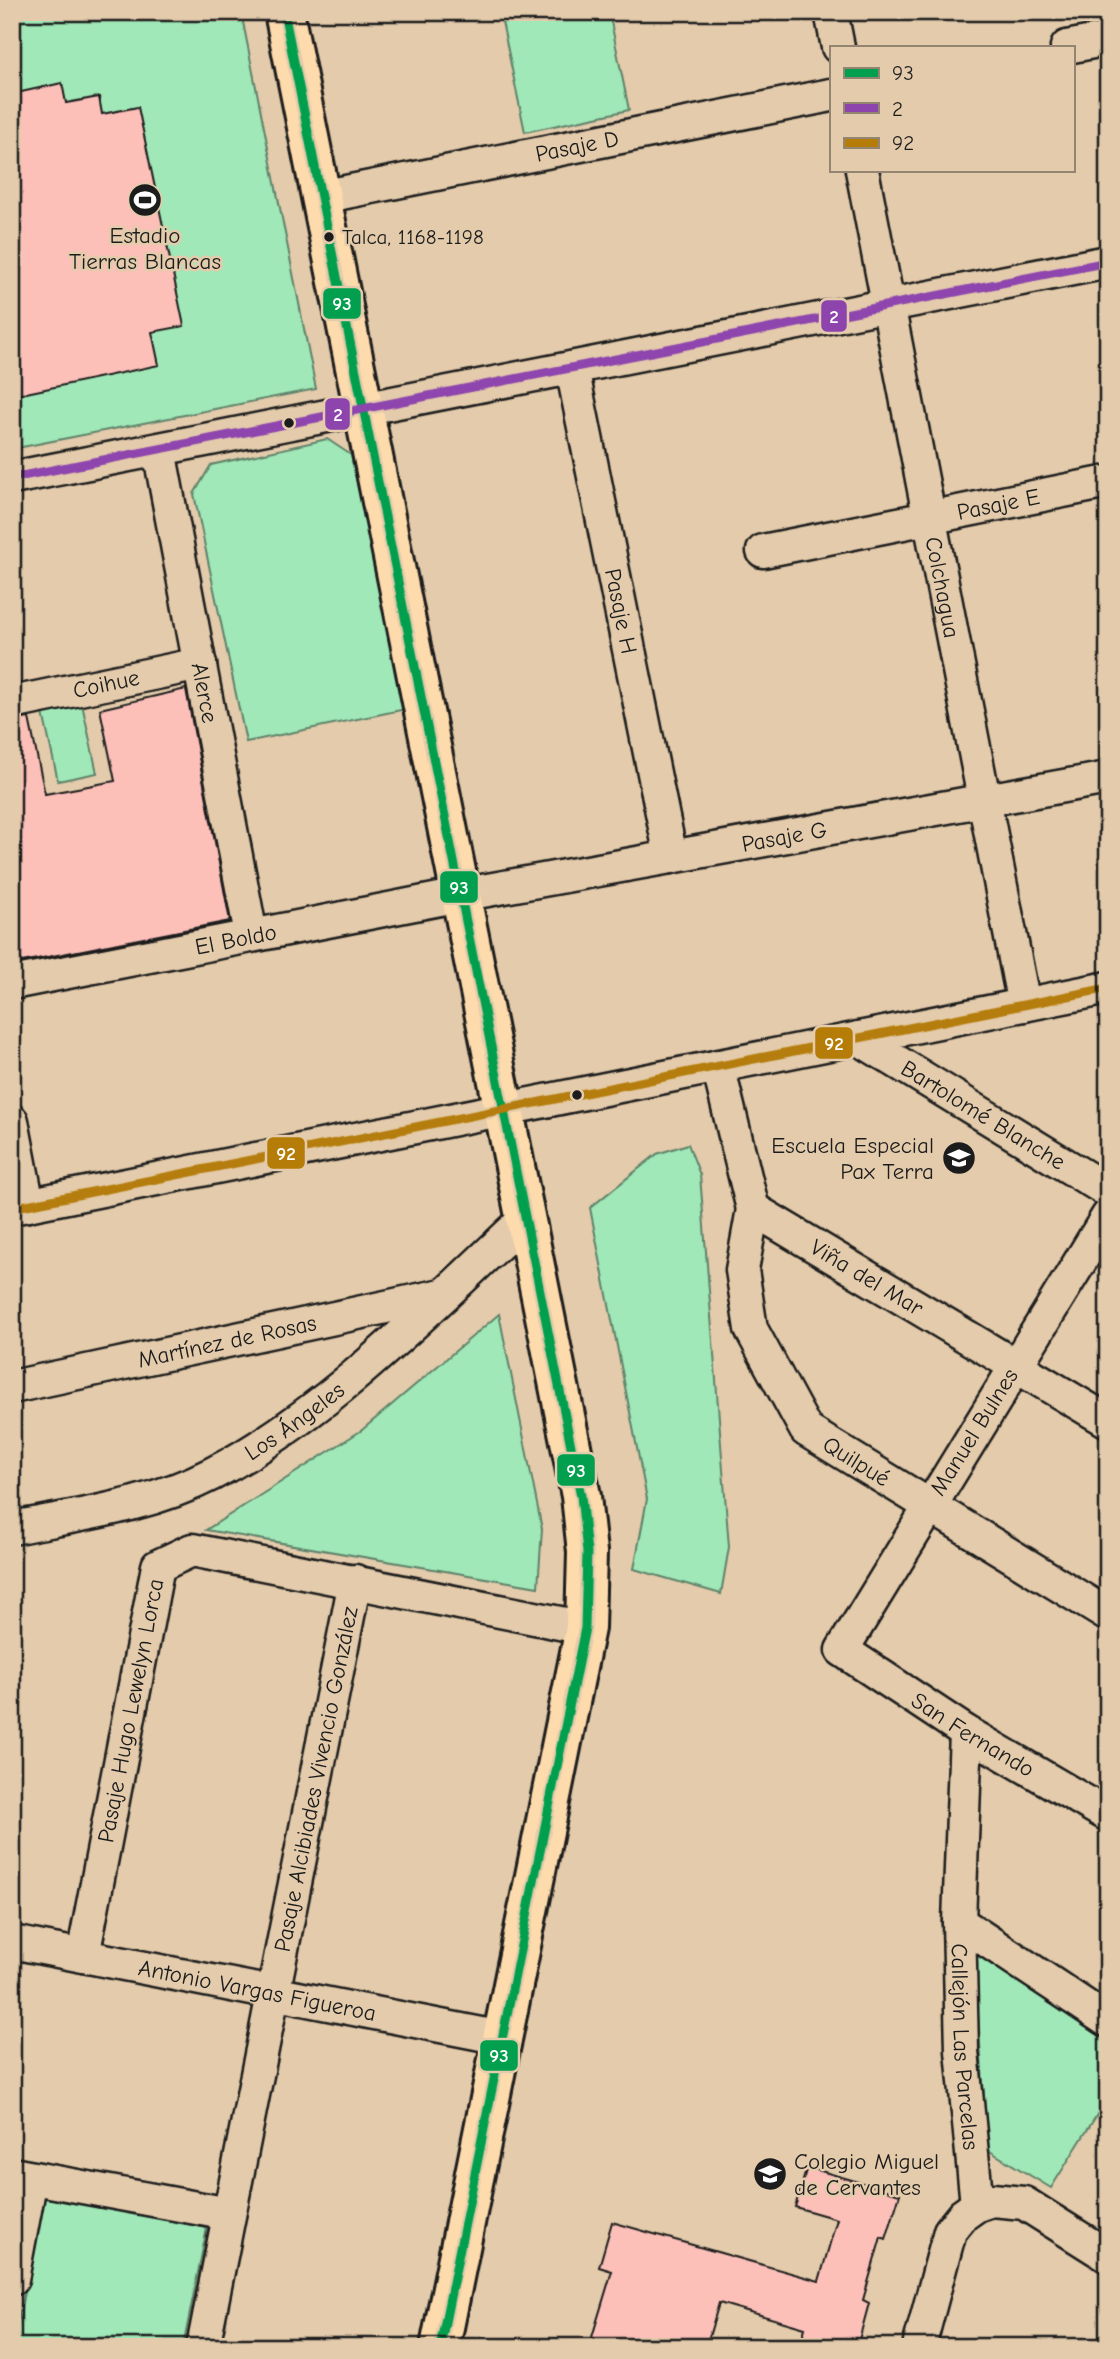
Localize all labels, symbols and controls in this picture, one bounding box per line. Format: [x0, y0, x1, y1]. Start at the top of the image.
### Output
legend [830, 46, 1074, 172]
text: 93 [892, 61, 914, 85]
text: 2 [892, 97, 903, 121]
street label: Pasaje D [533, 124, 621, 167]
text: 92 [892, 131, 914, 155]
sports icon: Estadio Tierras Blancas [126, 181, 164, 219]
place label: Estadio Tierras Blancas [69, 222, 221, 275]
place label: Talca, 1168-1198 [342, 225, 484, 249]
marker: Talca, 1168-1198 [322, 230, 336, 244]
line badge: 93 [322, 287, 362, 320]
text: 93 [332, 293, 352, 315]
line badge: 2 [820, 299, 848, 333]
text: 2 [829, 306, 839, 328]
line badge: 2 [324, 397, 351, 431]
text: 2 [333, 404, 343, 426]
unlabelled marker [282, 416, 296, 430]
street label: Pasaje E [955, 482, 1042, 525]
street label: Colchagua [920, 534, 966, 640]
street label: Pasaje H [599, 566, 643, 656]
street label: Alerce [186, 660, 224, 725]
street label: Coihue [70, 663, 142, 704]
street label: Pasaje G [739, 816, 829, 857]
line badge: 93 [439, 870, 479, 904]
text: 93 [449, 877, 469, 899]
street label: El Boldo [193, 918, 279, 960]
line badge: 92 [814, 1026, 854, 1060]
text: 92 [824, 1033, 844, 1055]
street label: Bartolomé Blanche [896, 1054, 1070, 1175]
unlabelled marker [570, 1088, 584, 1102]
place label: Escuela Especial Pax Terra [771, 1132, 934, 1185]
line badge: 92 [266, 1136, 306, 1170]
school or university icon: Escuela Especial Pax Terra [940, 1139, 978, 1177]
text: 92 [276, 1143, 296, 1165]
street label: Viña del Mar [806, 1233, 929, 1322]
street label: Martínez de Rosas [135, 1309, 319, 1373]
street label: Manuel Bulnes [924, 1363, 1024, 1501]
street label: Los Ángeles [240, 1376, 350, 1466]
street label: Quilpué [818, 1430, 895, 1492]
line badge: 93 [556, 1453, 596, 1487]
text: 93 [566, 1460, 586, 1482]
street label: Pasaje Hugo Lewelyn Lorca [92, 1576, 169, 1845]
street label: Pasaje Alcibiades Vivencio González [268, 1604, 363, 1954]
street label: San Fernando [907, 1686, 1039, 1783]
street label: Callejón Las Parcelas [946, 1943, 985, 2151]
street label: Antonio Vargas Figueroa [136, 1954, 378, 2027]
line badge: 93 [479, 2039, 519, 2072]
text: 93 [489, 2045, 509, 2067]
place label: Colegio Miguel de Cervantes [794, 2148, 939, 2201]
school or university icon: Colegio Miguel de Cervantes [751, 2155, 789, 2193]

